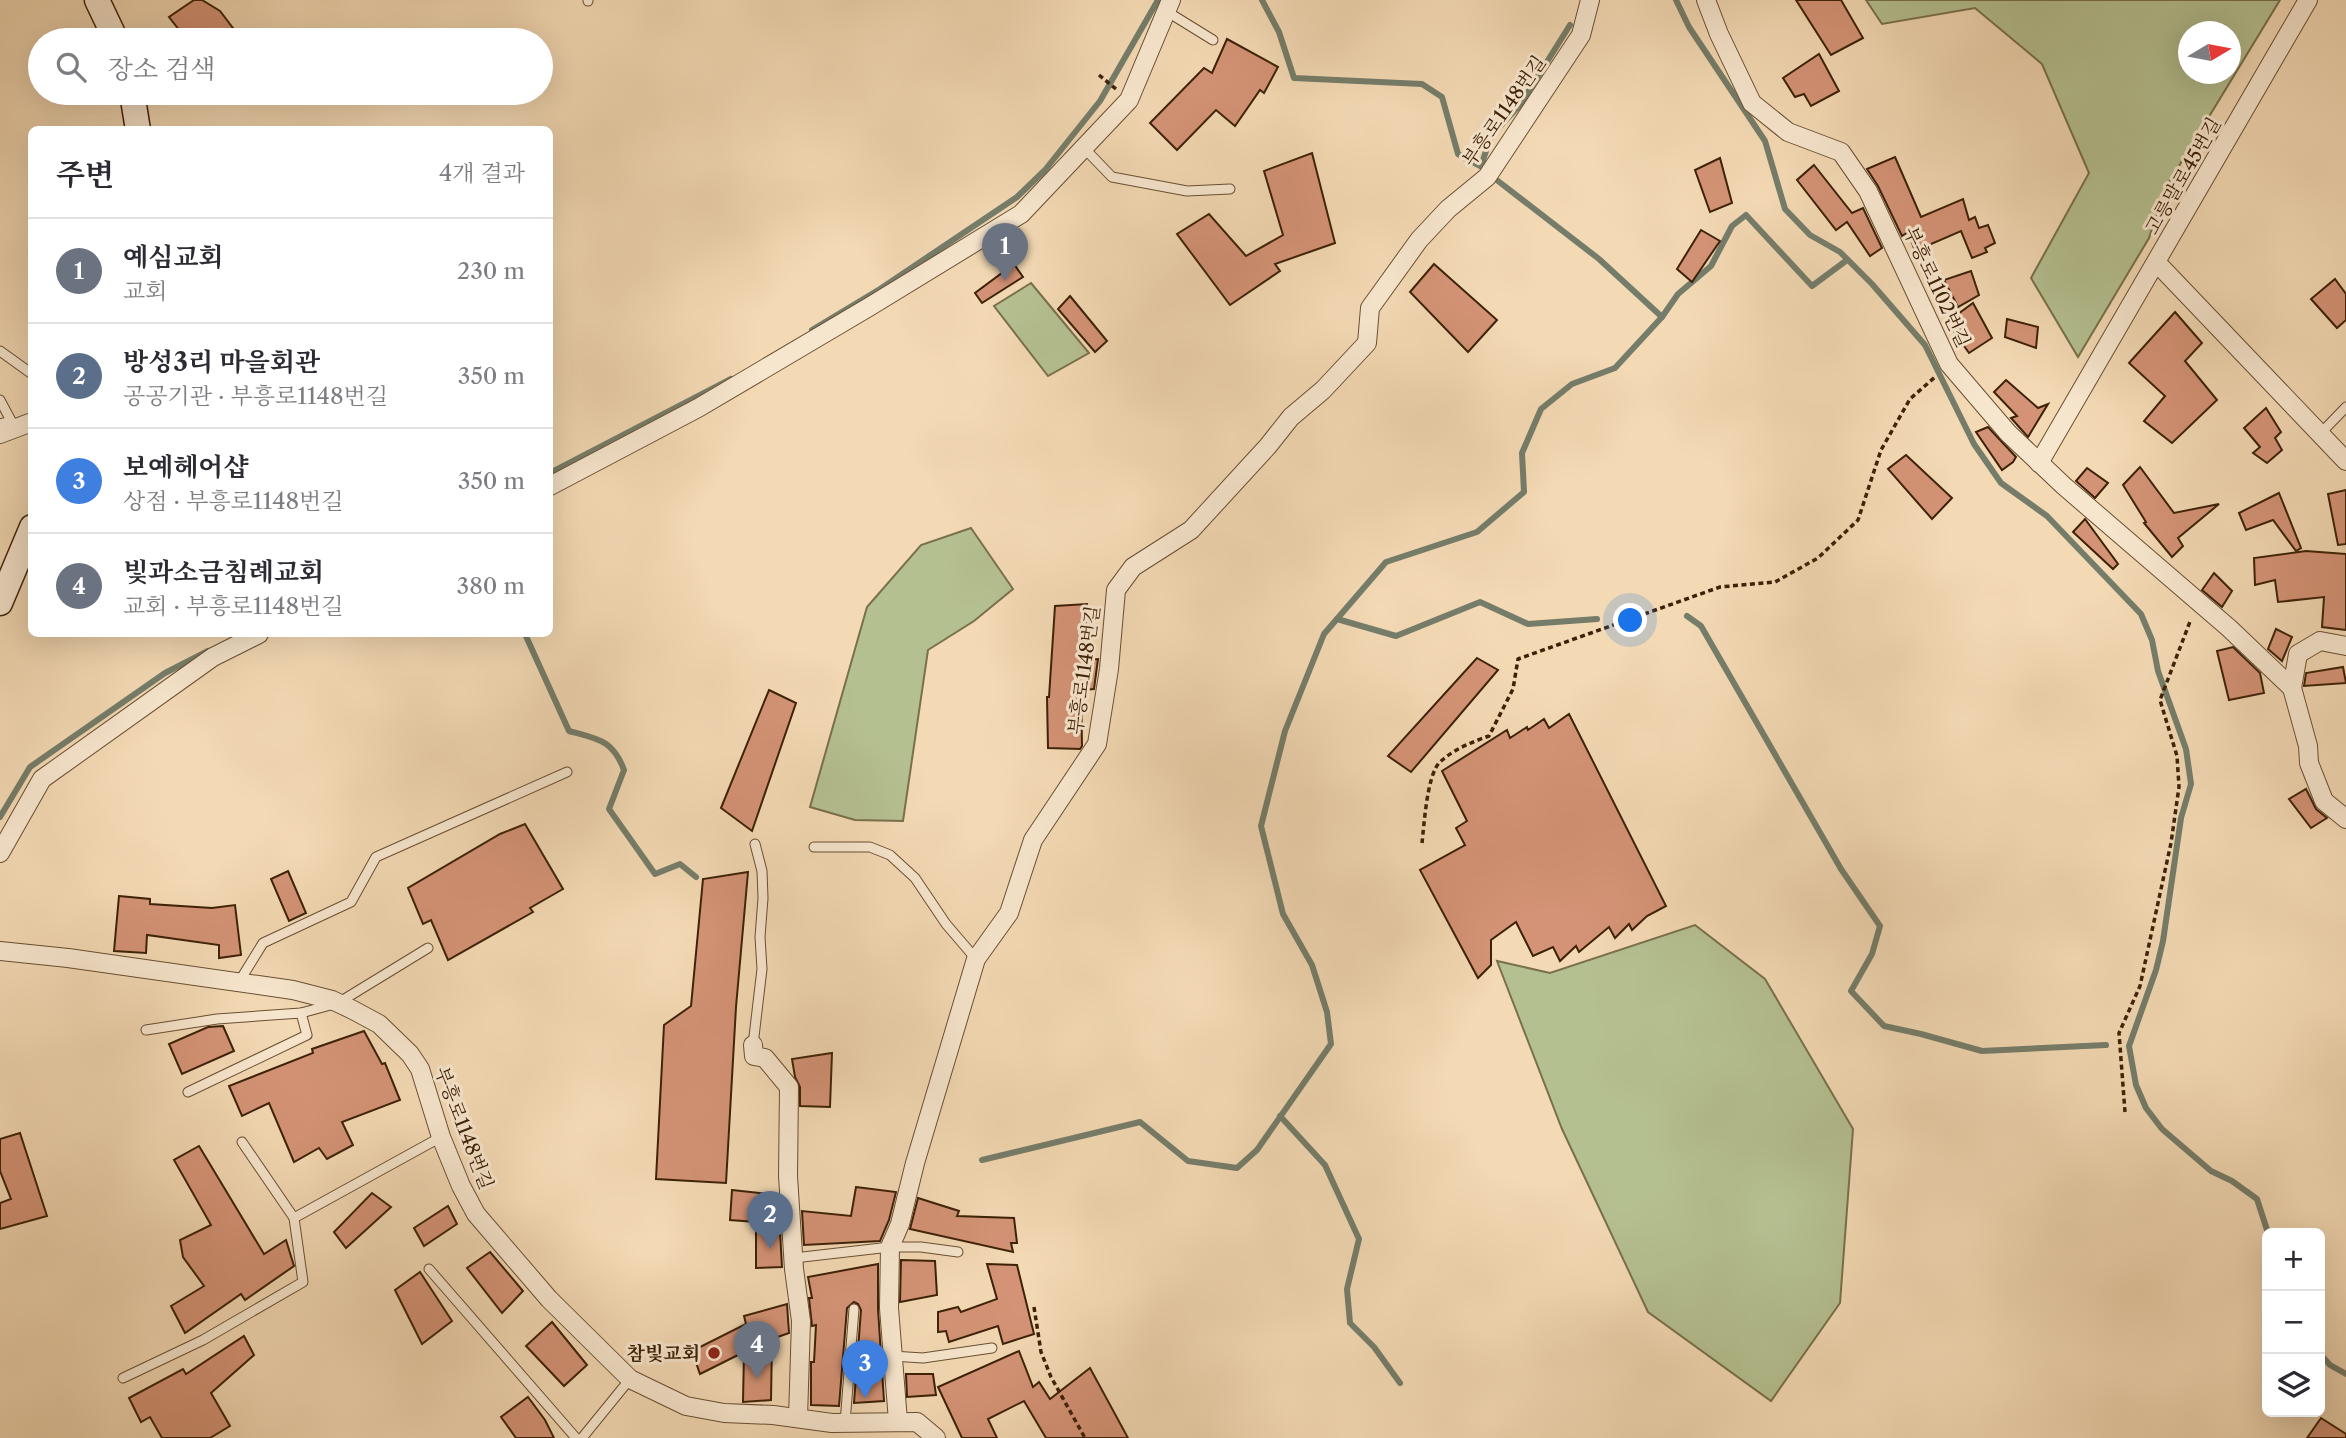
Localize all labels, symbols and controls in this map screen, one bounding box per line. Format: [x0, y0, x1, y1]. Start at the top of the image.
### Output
north arrow [2178, 21, 2241, 84]
search box [28, 28, 553, 105]
icon: search [52, 48, 90, 86]
street label: 부흥로1148번길 [1457, 51, 1551, 171]
text: 장소 검색 [108, 53, 215, 85]
street label: 고릉말로45번길 [2140, 113, 2226, 239]
text: 주변 [56, 156, 114, 193]
text: 4개 결과 [439, 159, 525, 187]
pin: 1 [982, 223, 1028, 281]
street label: 부흥로1102번길 [1899, 223, 1975, 351]
text: 예심교회 [123, 241, 223, 273]
text: 1 [74, 257, 84, 285]
text: 230 m [457, 257, 525, 285]
text: 교회 [123, 277, 167, 305]
text: 방성3리 마을회관 [123, 346, 320, 378]
text: 2 [72, 362, 86, 390]
text: 350 m [458, 362, 525, 390]
text: 공공기관 · 부흥로1148번길 [123, 382, 388, 410]
text: 보예헤어샵 [123, 451, 249, 483]
text: 3 [73, 467, 86, 495]
text: 350 m [458, 467, 525, 495]
text: 상점 · 부흥로1148번길 [123, 487, 344, 515]
text: 빛과소금침례교회 [123, 556, 324, 588]
text: 4 [72, 572, 86, 600]
text: 380 m [457, 572, 525, 600]
text: 교회 · 부흥로1148번길 [123, 592, 344, 620]
your location [1613, 603, 1647, 637]
street label: 부흥로1148번길 [1064, 604, 1104, 736]
street label: 부흥로1148번길 [430, 1063, 498, 1193]
pin: 2 [747, 1191, 793, 1249]
map controls [2262, 1228, 2325, 1417]
button: + [2262, 1228, 2325, 1291]
button: − [2262, 1291, 2325, 1354]
pin: 4 [734, 1321, 780, 1379]
pin: 3 [842, 1340, 888, 1398]
place label: 참빛교회 [627, 1342, 700, 1365]
marker: 참빛교회 [706, 1345, 722, 1361]
button: layers [2262, 1354, 2325, 1417]

